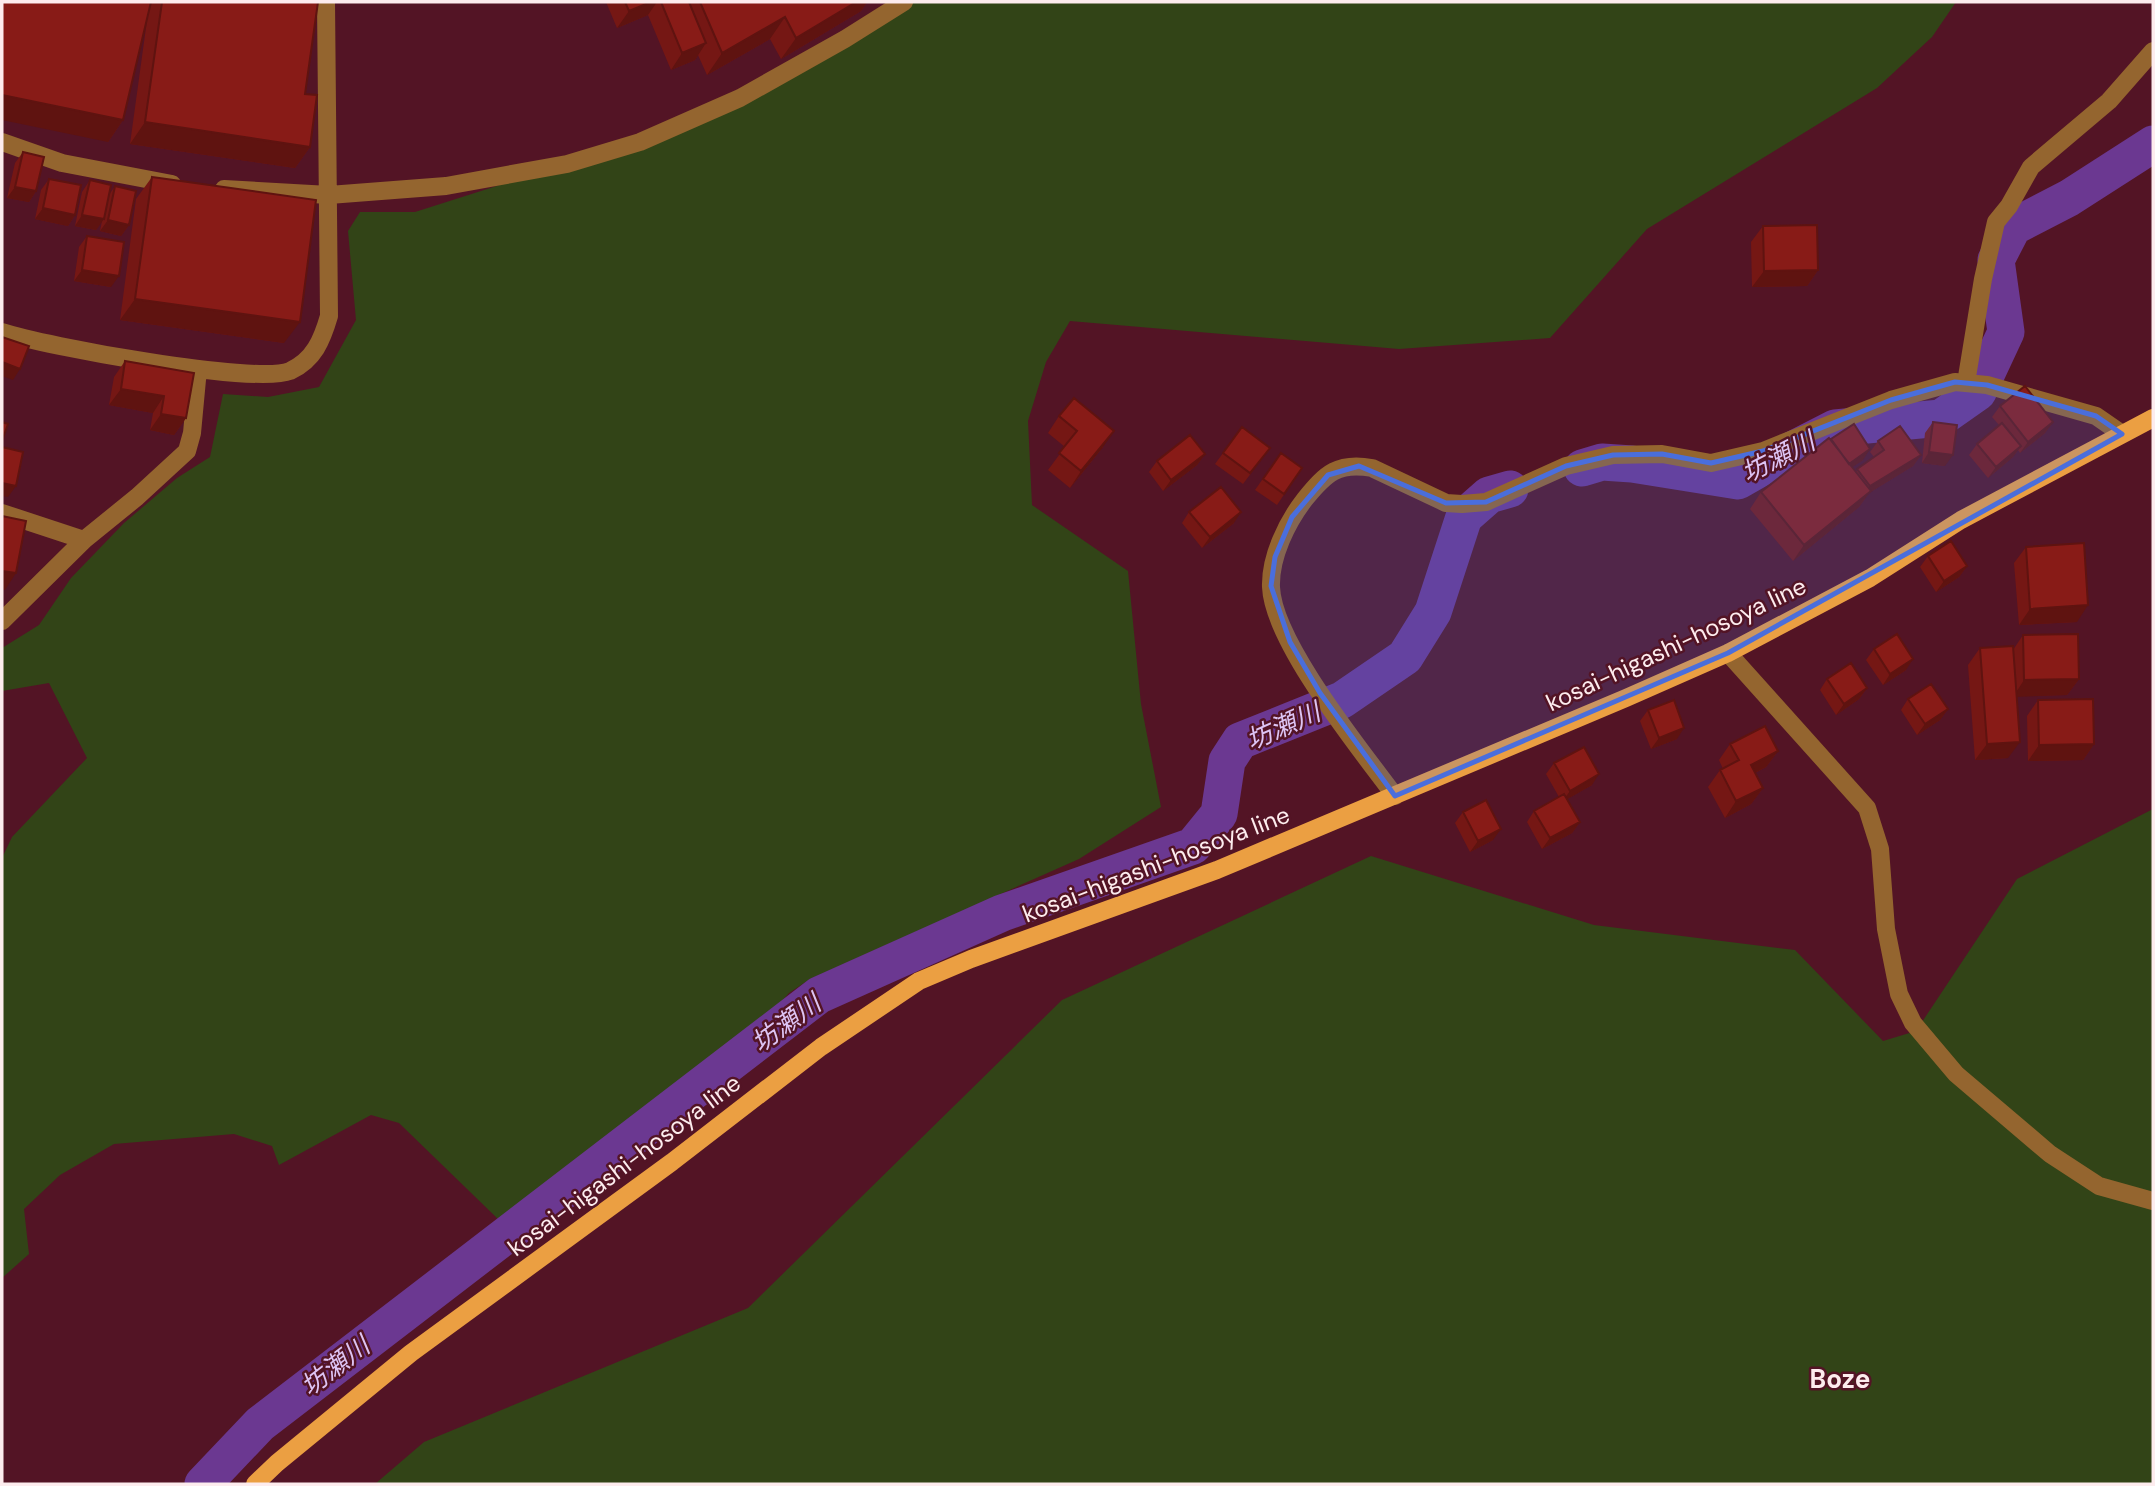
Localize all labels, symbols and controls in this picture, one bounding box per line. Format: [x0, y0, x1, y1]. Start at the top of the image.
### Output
water label: 坊瀬川 [1736, 423, 1823, 490]
street label: kosai-higashi-hosoya line [1541, 570, 1811, 718]
water label: 坊瀬川 [1240, 693, 1328, 757]
street label: kosai-higashi-hosoya line [1018, 799, 1294, 929]
water label: 坊瀬川 [744, 985, 830, 1060]
street label: kosai-higashi-hosoya line [501, 1067, 747, 1263]
water label: 坊瀬川 [294, 1327, 379, 1403]
district label: Boze [1810, 1362, 1870, 1396]

